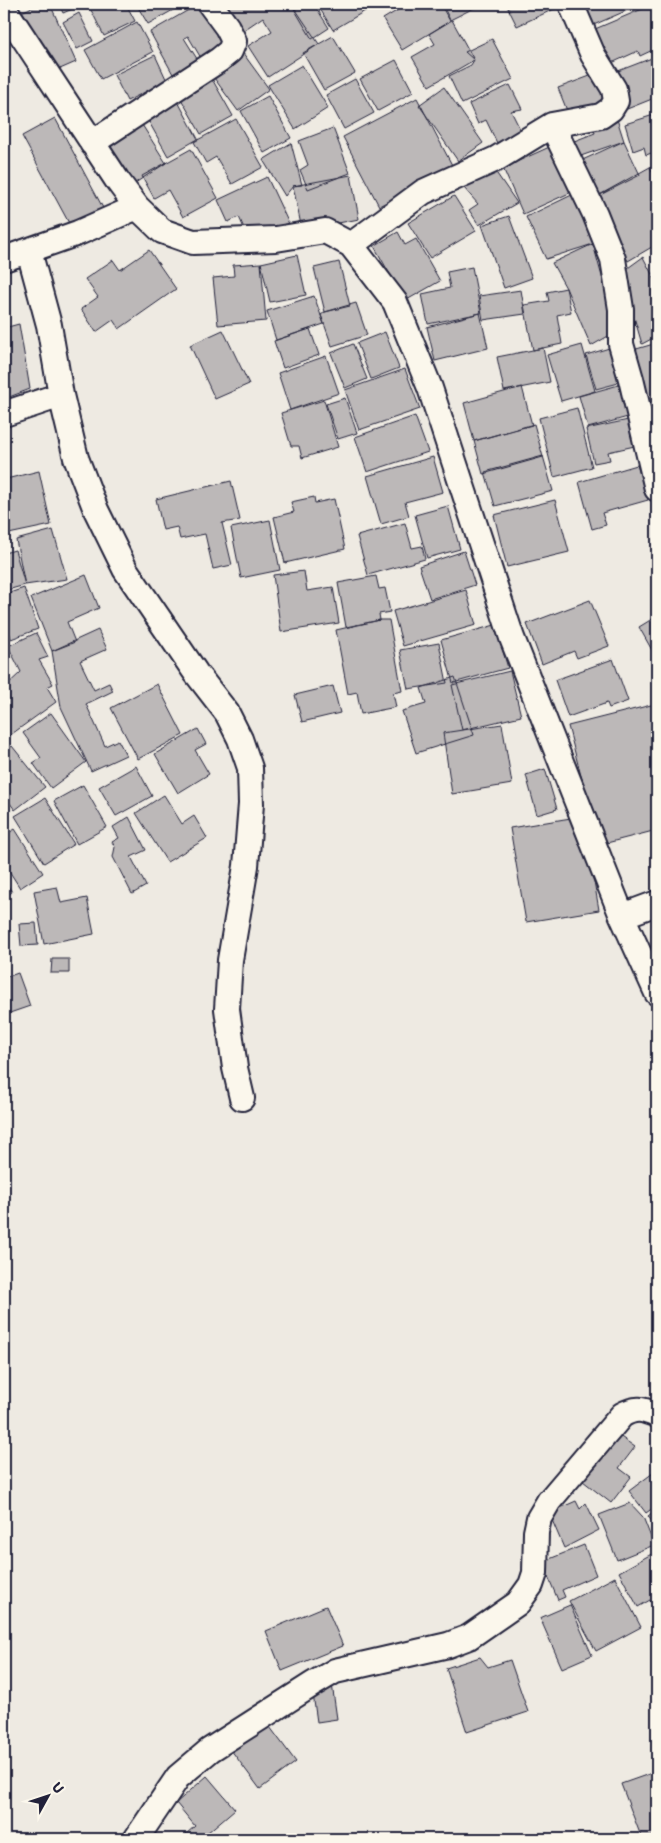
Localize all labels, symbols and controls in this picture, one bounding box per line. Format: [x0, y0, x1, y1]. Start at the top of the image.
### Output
north arrow [22, 1770, 72, 1820]
text: U [48, 1778, 68, 1797]

